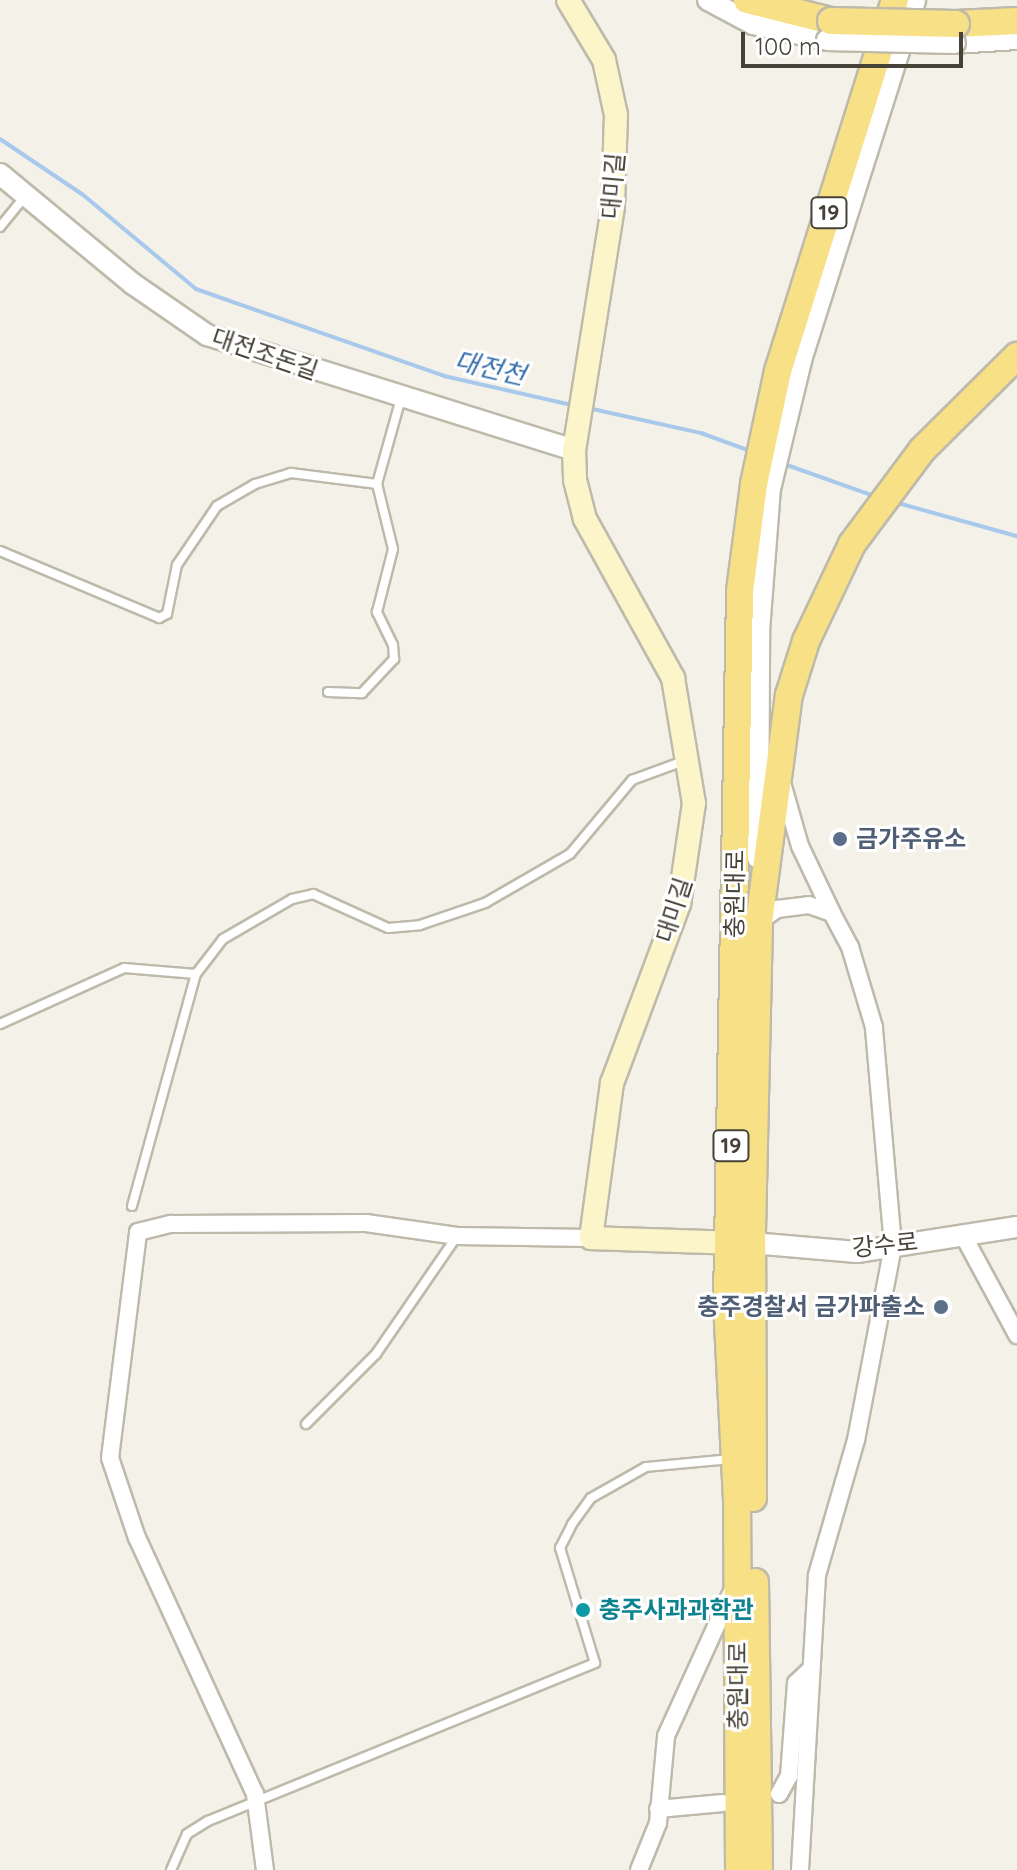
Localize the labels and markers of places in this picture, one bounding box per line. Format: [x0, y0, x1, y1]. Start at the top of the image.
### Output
place label: 금가주유소 [856, 825, 966, 853]
marker: 금가주유소 [831, 830, 849, 848]
place label: 충주경찰서 금가파출소 [697, 1293, 925, 1321]
marker: 충주경찰서 금가파출소 [932, 1298, 950, 1316]
place label: 충주사과과학관 [599, 1596, 754, 1624]
marker: 충주사과과학관 [574, 1601, 592, 1619]

